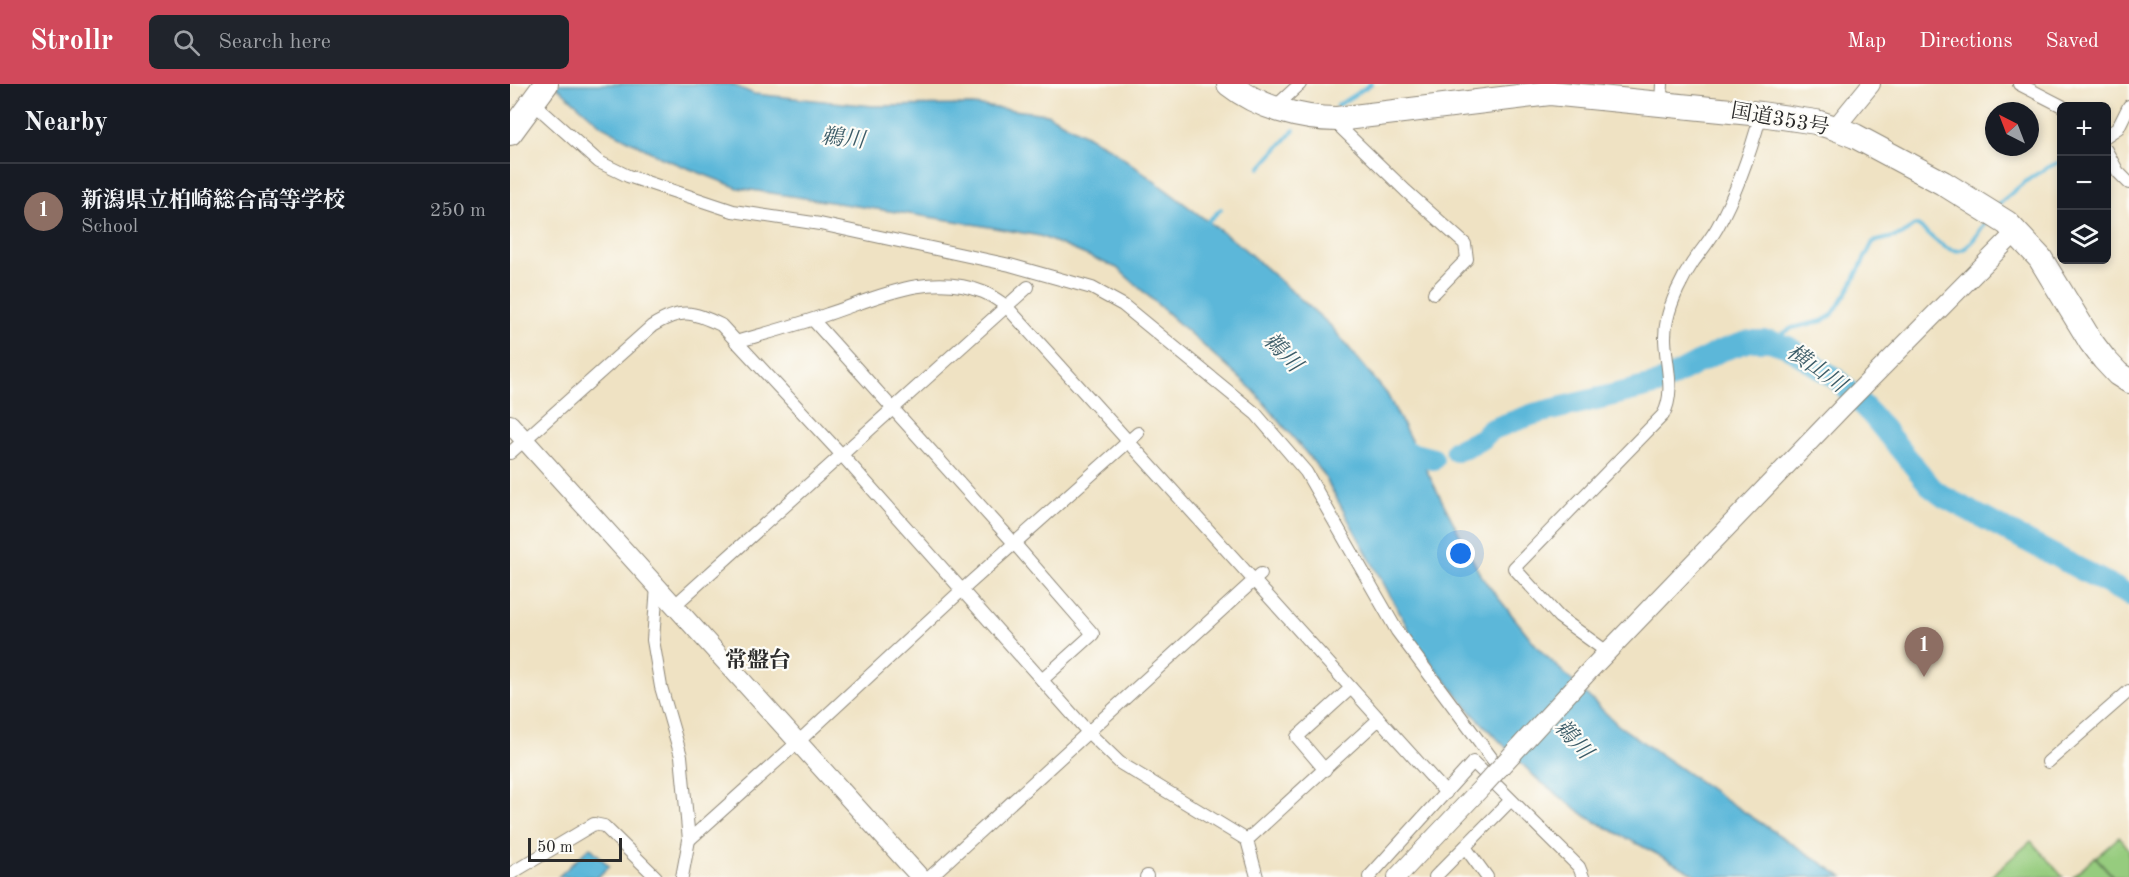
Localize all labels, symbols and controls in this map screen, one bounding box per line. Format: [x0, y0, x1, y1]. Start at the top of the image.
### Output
search box [149, 15, 569, 69]
icon: search [170, 26, 203, 59]
text: Strollr [30, 28, 113, 56]
text: Search here [218, 31, 331, 53]
text: Map [1847, 31, 1886, 52]
text: Directions [1919, 31, 2013, 52]
text: Saved [2046, 31, 2099, 52]
street label: 国道353号 [1729, 99, 1831, 139]
north arrow [1985, 102, 2039, 156]
map controls [2057, 102, 2111, 264]
button: + [2057, 102, 2111, 156]
text: Nearby [24, 110, 108, 136]
water label: 鵜川 [820, 124, 868, 152]
button: − [2057, 156, 2111, 210]
text: 新潟県立柏崎総合高等学校 [81, 190, 345, 212]
text: 1 [38, 201, 49, 221]
text: 250 m [430, 201, 486, 221]
button: layers [2057, 210, 2111, 264]
text: School [81, 217, 138, 237]
water label: 鵜川 [1259, 328, 1308, 378]
water label: 横山川 [1783, 339, 1852, 398]
your location [1446, 539, 1475, 568]
pin: 1 [1904, 628, 1944, 677]
district label: 常盤台 [725, 648, 791, 672]
water label: 鵜川 [1550, 715, 1599, 765]
scale bar [528, 835, 622, 862]
text: 50 m [537, 840, 573, 856]

